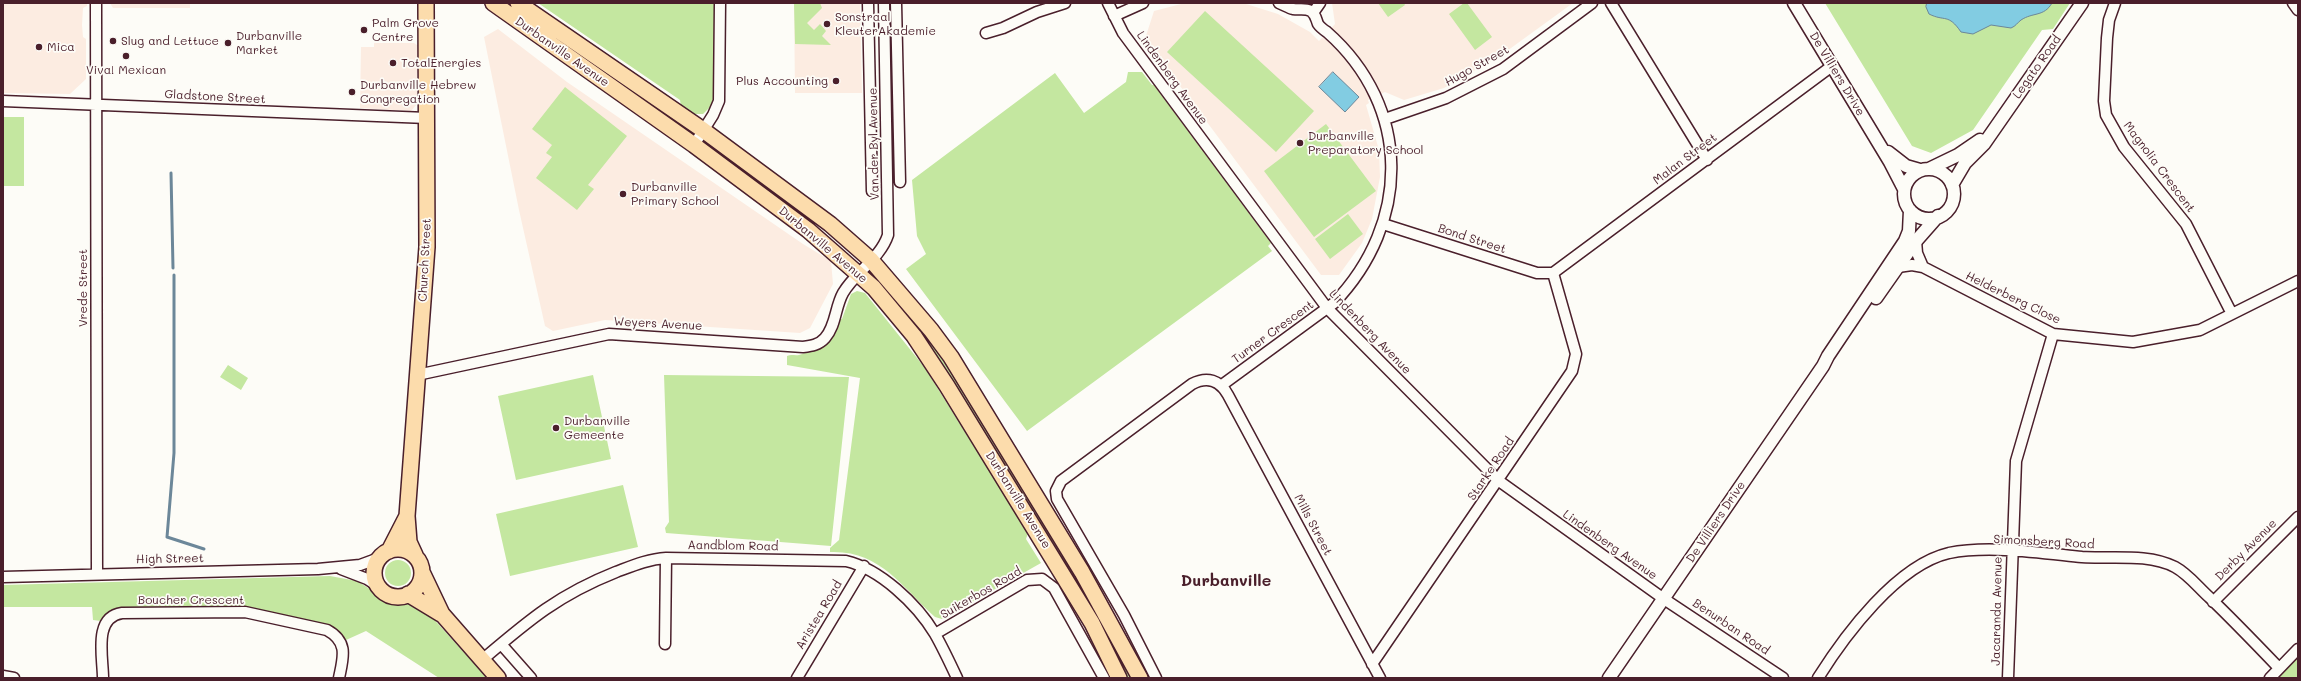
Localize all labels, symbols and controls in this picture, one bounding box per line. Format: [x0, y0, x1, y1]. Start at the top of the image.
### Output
place label: Sonstraal KleuterAkademie [835, 10, 936, 38]
street label: Durbanville Avenue [512, 14, 612, 90]
place label: Palm Grove Centre [372, 16, 439, 44]
marker: Sonstraal KleuterAkademie [822, 19, 832, 29]
marker: Palm Grove Centre [359, 25, 369, 35]
place label: Durbanville Market [236, 29, 302, 57]
street label: Lindenberg Avenue [1133, 29, 1211, 127]
street label: De Villiers Drive [1806, 29, 1868, 119]
street label: Legato Road [2010, 32, 2064, 102]
place label: Slug and Lettuce [121, 34, 219, 48]
marker: Slug and Lettuce [108, 36, 118, 46]
marker: Durbanville Market [223, 38, 233, 48]
place label: Mica [47, 40, 75, 54]
marker: Mica [34, 42, 44, 52]
street label: Hugo Street [1442, 42, 1512, 90]
marker: Viva! Mexican [121, 51, 131, 61]
place label: TotalEnergies [401, 56, 481, 70]
marker: TotalEnergies [388, 58, 398, 68]
place label: Viva! Mexican [86, 63, 166, 77]
place label: Plus Accounting [736, 74, 828, 88]
marker: Plus Accounting [831, 76, 841, 86]
place label: Durbanville Hebrew Congregation [360, 78, 476, 106]
street label: Gladstone Street [164, 87, 266, 107]
marker: Durbanville Hebrew Congregation [347, 87, 357, 97]
street label: Van der Byl Avenue [866, 88, 882, 200]
street label: Magnolia Crescent [2120, 119, 2198, 215]
place label: Durbanville Preparatory School [1308, 129, 1424, 157]
street label: Malan Street [1650, 130, 1720, 188]
marker: Durbanville Preparatory School [1295, 138, 1305, 148]
place label: Durbanville Primary School [631, 180, 719, 208]
marker: Durbanville Primary School [618, 189, 628, 199]
street label: Durbanville Avenue [776, 204, 870, 286]
street label: Church Street [416, 218, 434, 302]
street label: Bond Street [1436, 221, 1508, 257]
street label: Vrede Street [76, 249, 90, 327]
street label: Helderberg Close [1963, 269, 2063, 327]
street label: Lindenberg Avenue [1326, 287, 1414, 377]
street label: Turner Crescent [1229, 298, 1317, 366]
street label: Weyers Avenue [613, 314, 703, 334]
place label: Durbanville Gemeente [564, 414, 630, 442]
marker: Durbanville Gemeente [551, 423, 561, 433]
street label: Starke Road [1465, 435, 1517, 503]
street label: Durbanville Avenue [982, 449, 1054, 551]
street label: De Villiers Drive [1683, 478, 1749, 566]
street label: Mills Street [1291, 492, 1335, 558]
street label: Lindenberg Avenue [1560, 507, 1660, 583]
street label: Derby Avenue [2212, 516, 2280, 584]
street label: Simonsberg Road [1993, 532, 2095, 552]
street label: Aandblom Road [687, 538, 779, 554]
street label: High Street [136, 551, 204, 567]
street label: Jacaranda Avenue [1989, 556, 2005, 666]
street label: Suikerbos Road [938, 564, 1024, 622]
district label: Durbanville [1181, 571, 1271, 591]
street label: Aristea Road [793, 578, 845, 652]
street label: Boucher Crescent [138, 593, 244, 607]
street label: Benurban Road [1690, 596, 1772, 658]

